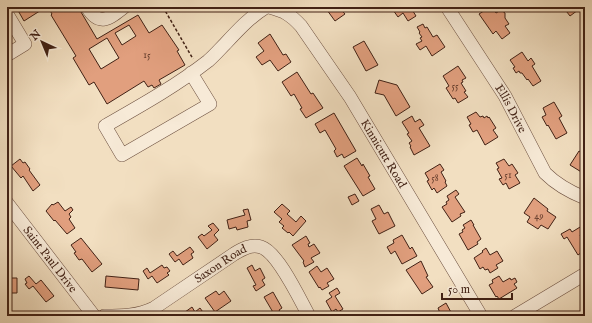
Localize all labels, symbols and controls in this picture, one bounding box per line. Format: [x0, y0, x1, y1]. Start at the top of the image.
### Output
north arrow [22, 22, 62, 62]
text: N [27, 27, 44, 45]
house number: 15 [143, 49, 151, 62]
house number: 55 [451, 80, 459, 93]
street label: Ellis Drive [491, 82, 530, 136]
street label: Kinnicutt Road [357, 117, 410, 191]
house number: 51 [504, 169, 512, 182]
house number: 58 [431, 172, 439, 185]
house number: 49 [534, 210, 544, 223]
street label: Saint Paul Drive [20, 223, 81, 296]
street label: Saxon Road [192, 241, 250, 287]
scale bar [442, 275, 512, 301]
text: 50 m [448, 282, 470, 297]

